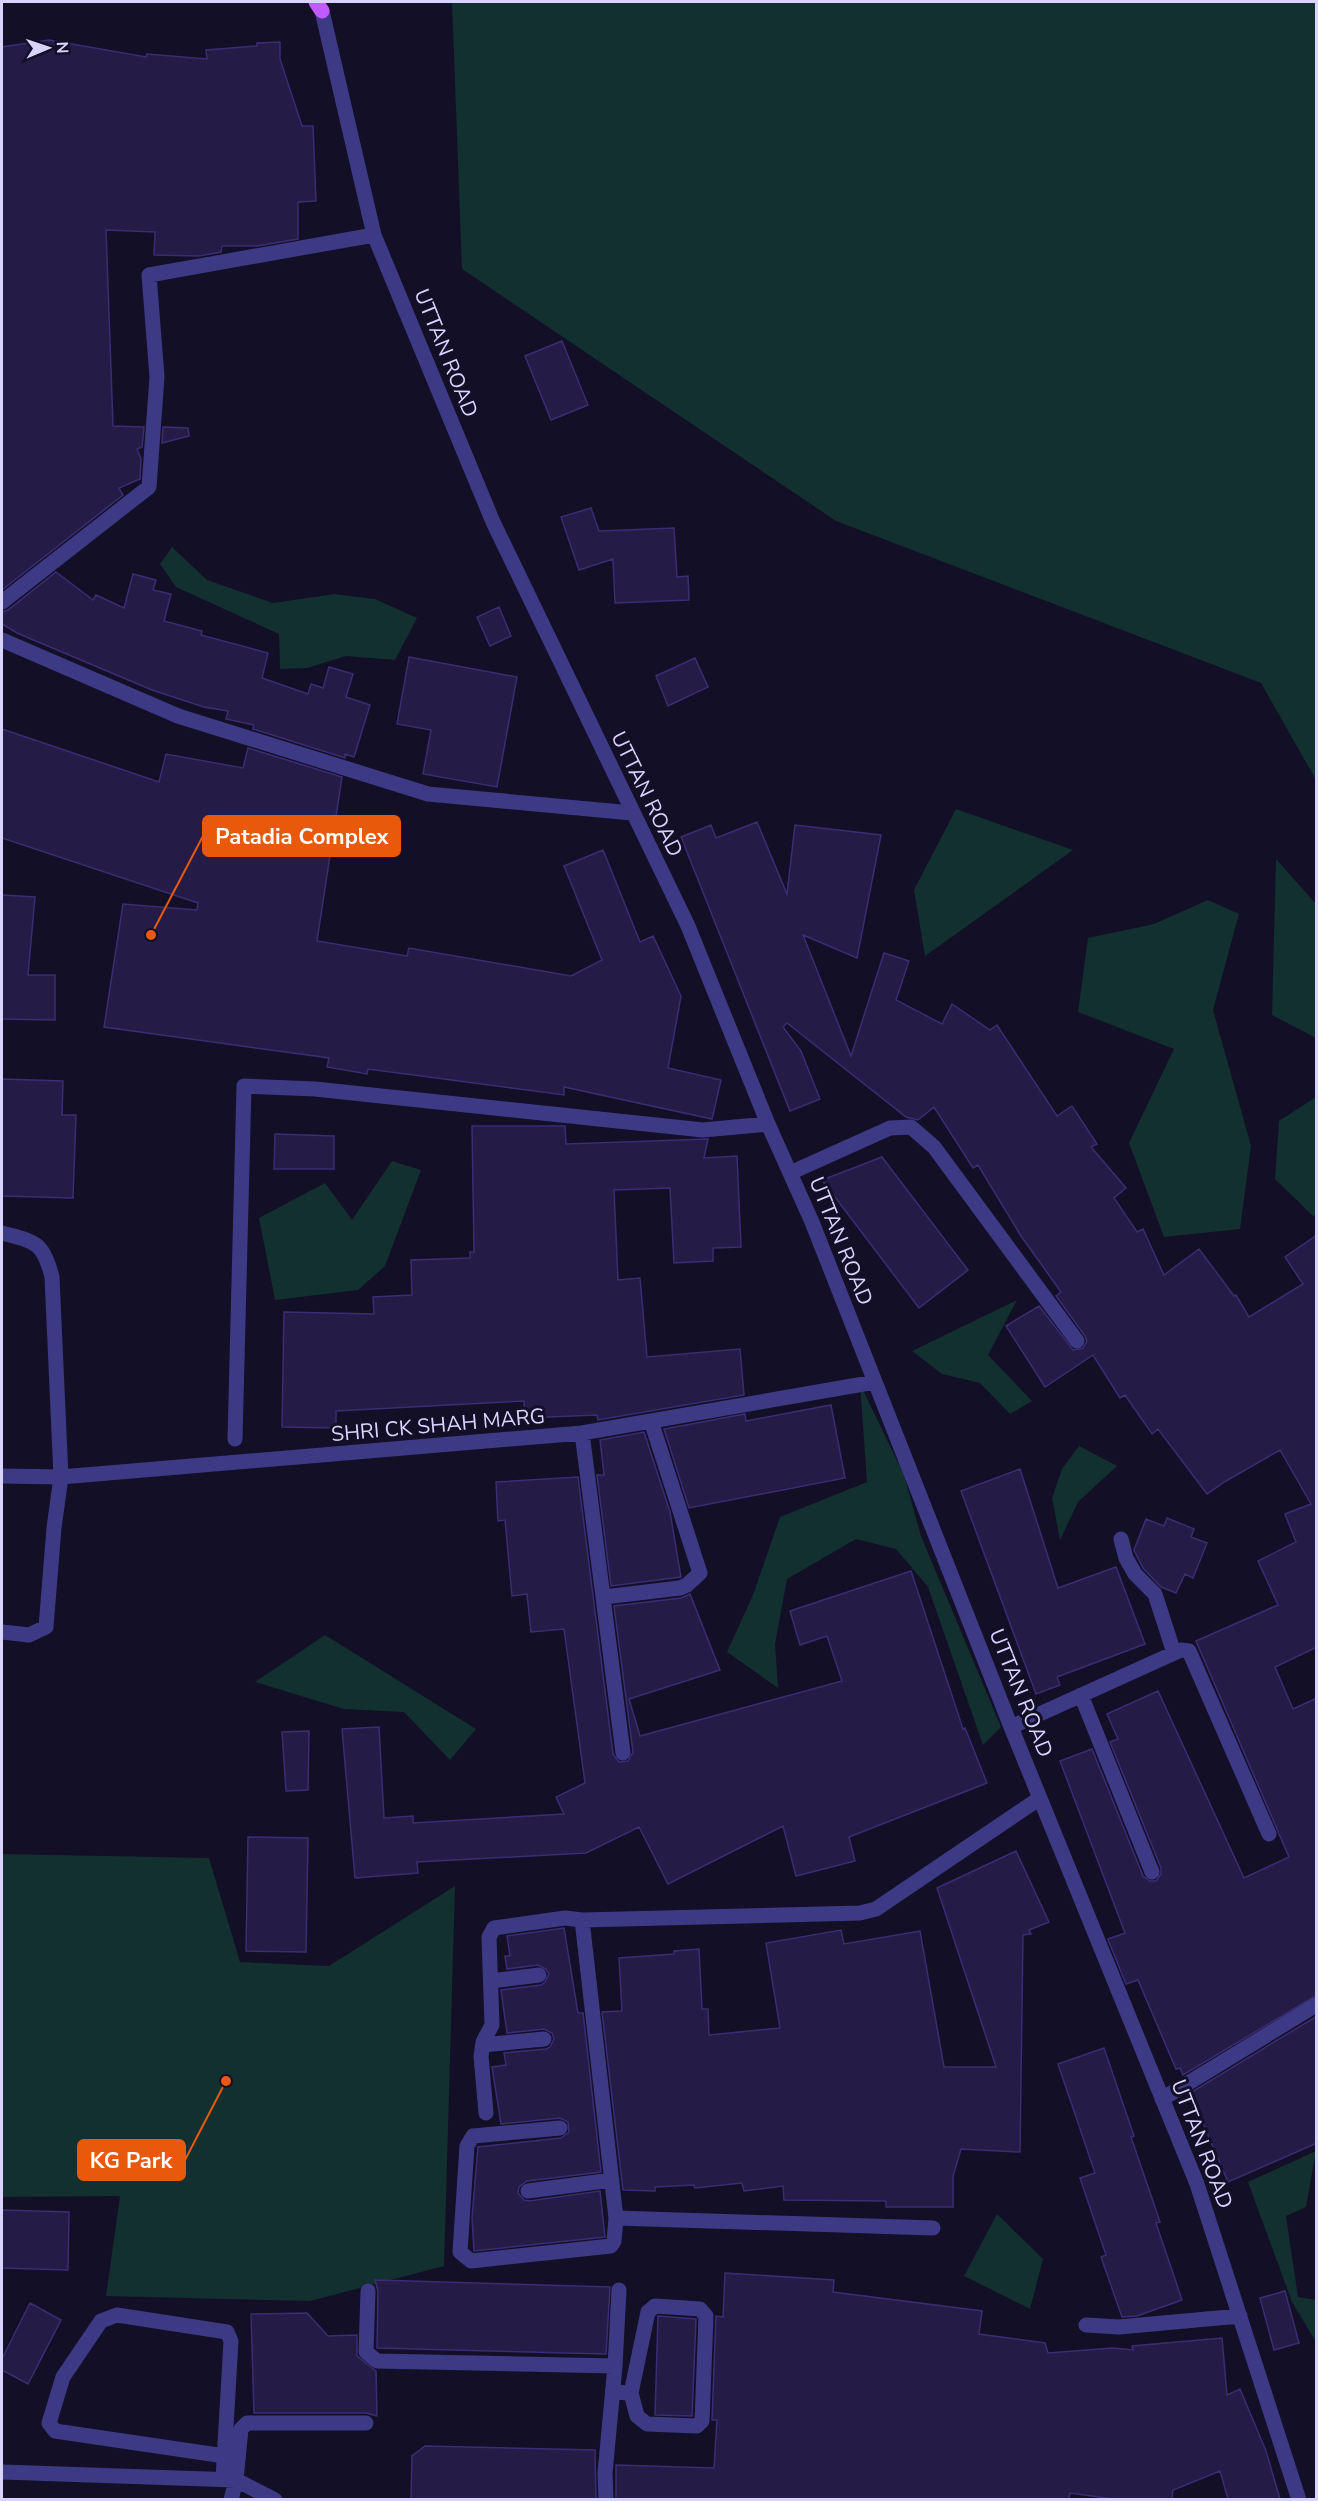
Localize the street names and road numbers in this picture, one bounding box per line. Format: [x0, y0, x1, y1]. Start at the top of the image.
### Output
street label: UTTAN ROAD [408, 285, 484, 421]
street label: UTTAN ROAD [605, 727, 689, 861]
street label: UTTAN ROAD [803, 1173, 879, 1309]
street label: SHRI CK SHAH MARG [330, 1402, 546, 1448]
street label: UTTAN ROAD [983, 1625, 1059, 1761]
street label: UTTAN ROAD [1165, 2075, 1239, 2213]

